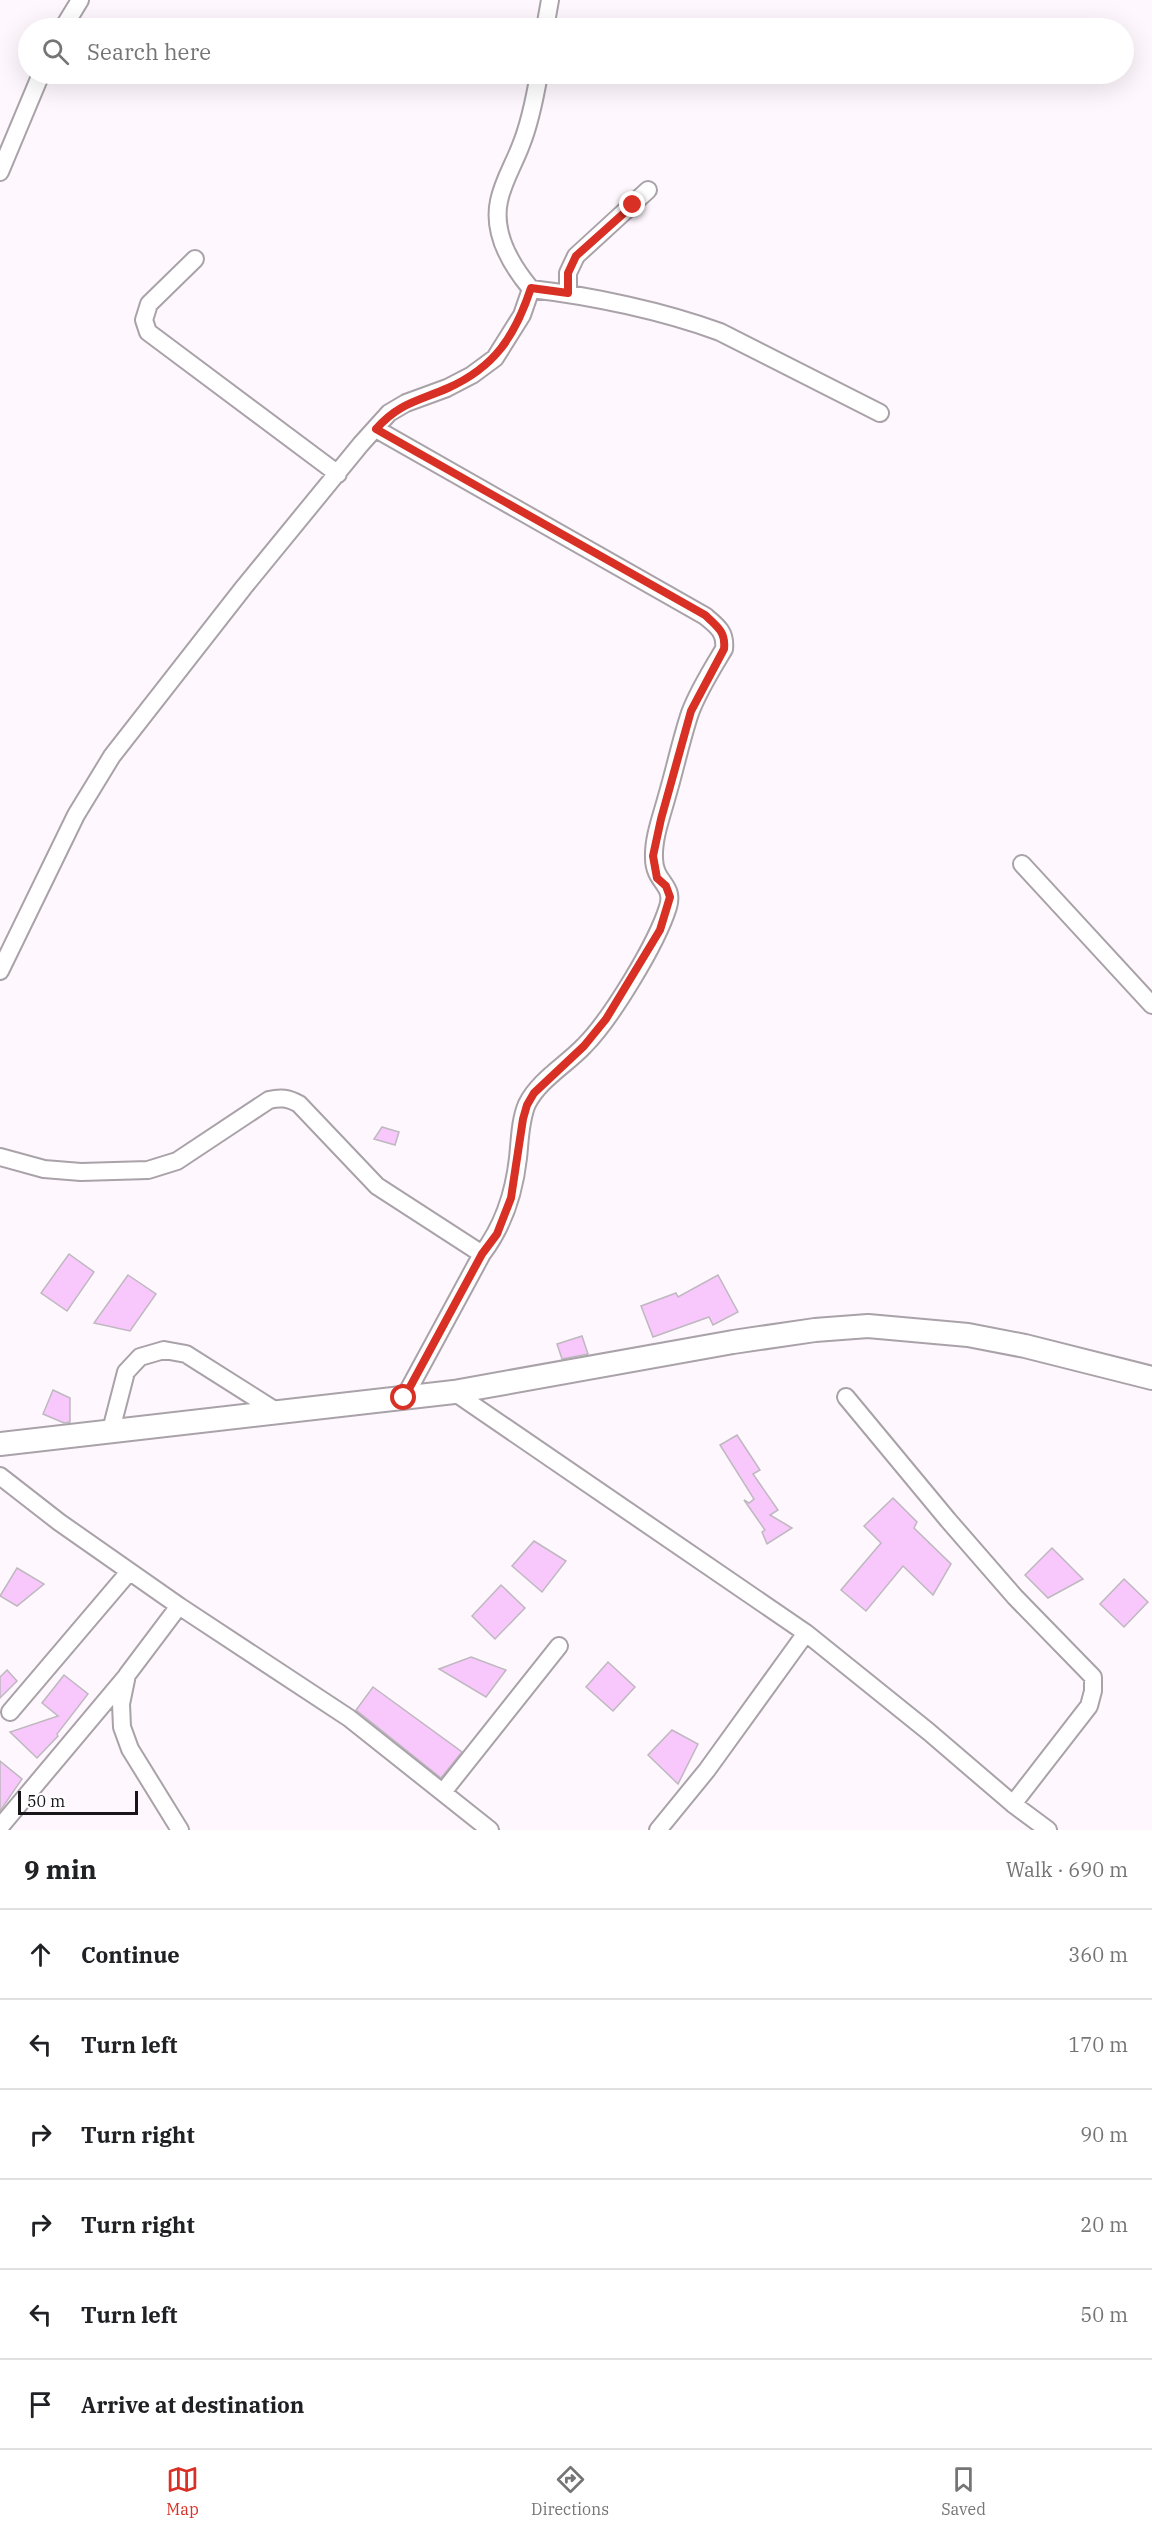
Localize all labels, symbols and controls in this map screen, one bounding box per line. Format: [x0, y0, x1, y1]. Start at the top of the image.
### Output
search box [18, 18, 1134, 84]
icon: search [39, 35, 72, 68]
text: Search here [87, 37, 211, 66]
route end [619, 191, 645, 217]
route start [390, 1384, 416, 1410]
scale bar [18, 1788, 138, 1816]
text: 50 m [27, 1791, 65, 1811]
text: 9 min [24, 1852, 97, 1886]
text: Walk · 690 m [1006, 1856, 1128, 1883]
icon: ahead [24, 1938, 57, 1971]
text: Continue [81, 1940, 180, 1969]
text: 360 m [1068, 1941, 1128, 1968]
icon: left [24, 2028, 57, 2061]
text: Turn left [81, 2030, 177, 2059]
text: 170 m [1068, 2031, 1128, 2058]
icon: right [24, 2118, 57, 2151]
text: Turn right [81, 2120, 195, 2149]
text: 90 m [1080, 2121, 1128, 2148]
icon: right [24, 2208, 57, 2241]
text: Turn right [81, 2210, 195, 2239]
text: 20 m [1080, 2211, 1128, 2238]
icon: left [24, 2298, 57, 2331]
text: Turn left [81, 2300, 177, 2329]
text: 50 m [1080, 2301, 1128, 2328]
icon: arrive [24, 2388, 57, 2421]
text: Arrive at destination [81, 2390, 304, 2419]
tab: Map [166, 2463, 199, 2519]
tab: Directions [531, 2463, 609, 2519]
tab: Saved [941, 2463, 986, 2519]

